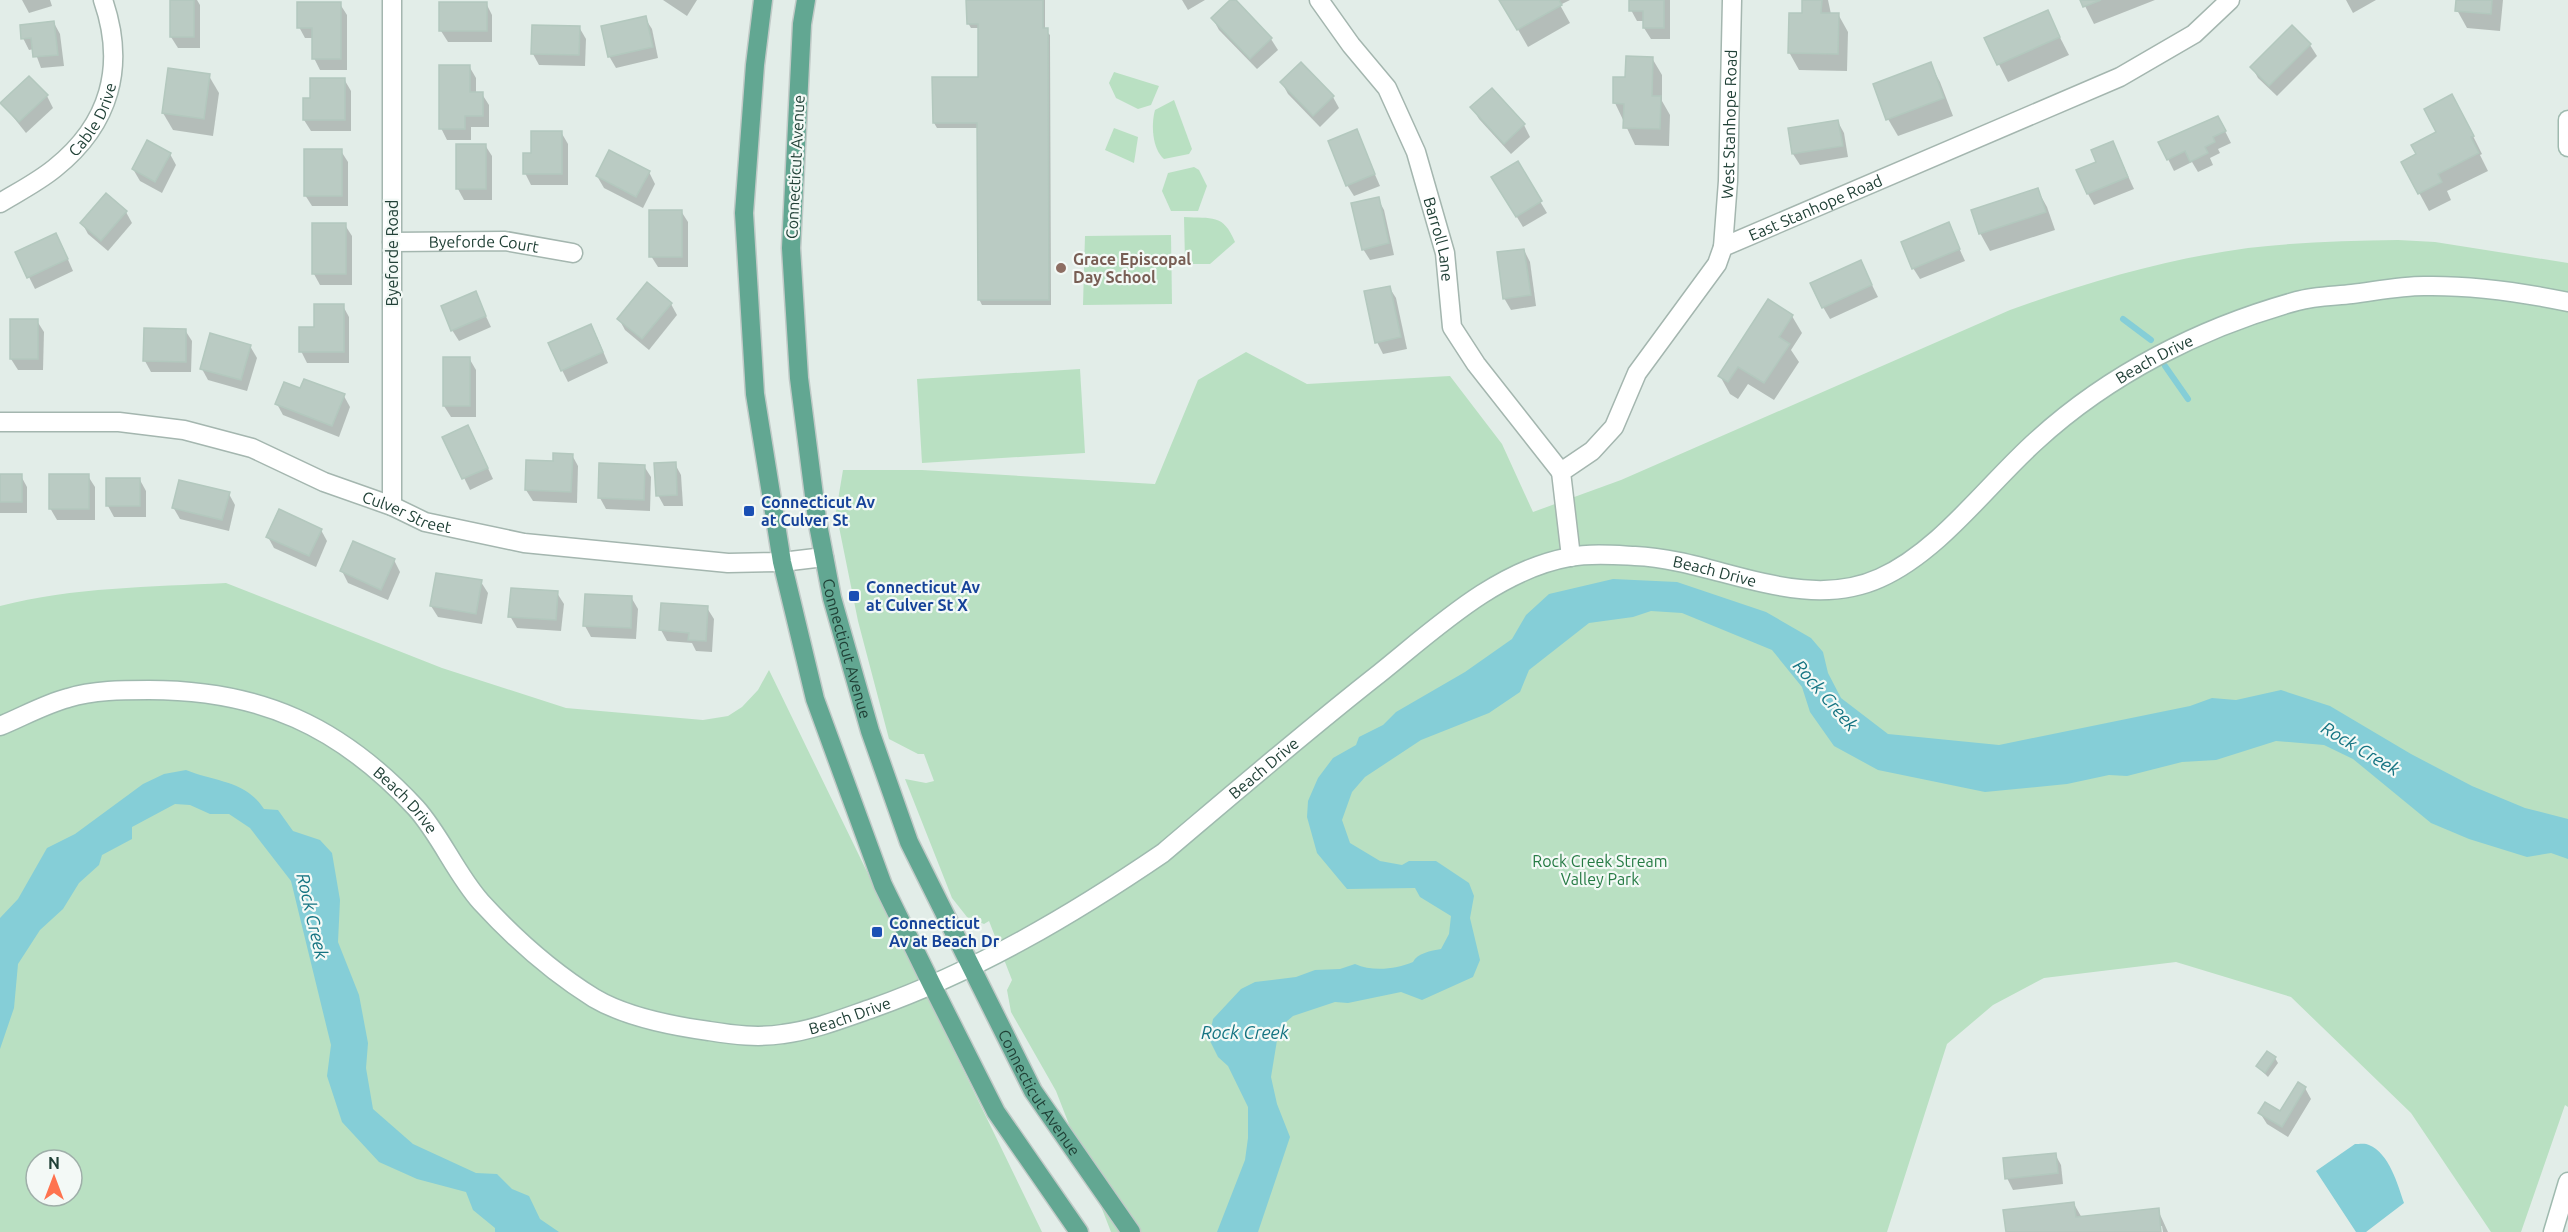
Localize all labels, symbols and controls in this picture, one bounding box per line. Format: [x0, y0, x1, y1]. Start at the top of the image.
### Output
street label: West Stanhope Road [1718, 49, 1740, 200]
street label: Cable Drive [65, 81, 119, 160]
street label: Connecticut Avenue [782, 94, 808, 240]
street label: East Stanhope Road [1746, 171, 1885, 244]
street label: Barroll Lane [1420, 195, 1457, 282]
street label: Byeforde Road [383, 200, 401, 306]
street label: Byeforde Court [429, 232, 541, 256]
place label: Grace Episcopal Day School [1073, 250, 1191, 286]
marker: Grace Episcopal Day School [1054, 261, 1068, 275]
street label: Beach Drive [2112, 331, 2196, 387]
street label: Culver Street [360, 487, 454, 537]
place label: Connecticut Av at Culver St [761, 493, 876, 529]
marker: Connecticut Av at Culver St [742, 504, 756, 518]
street label: Beach Drive [1671, 552, 1758, 590]
street label: Connecticut Avenue [819, 577, 875, 720]
place label: Connecticut Av at Culver St X [866, 578, 981, 614]
marker: Connecticut Av at Culver St X [847, 589, 861, 603]
water label: Rock Creek [1790, 655, 1863, 735]
water label: Rock Creek [2318, 717, 2404, 780]
street label: Beach Drive [1225, 734, 1302, 802]
street label: Beach Drive [370, 763, 441, 837]
park label: Rock Creek Stream Valley Park [1532, 852, 1668, 888]
water label: Rock Creek [293, 871, 333, 962]
place label: Connecticut Av at Beach Dr [889, 914, 1000, 950]
marker: Connecticut Av at Beach Dr [870, 925, 884, 939]
street label: Beach Drive [807, 993, 893, 1038]
water label: Rock Creek [1201, 1022, 1290, 1042]
street label: Connecticut Avenue [995, 1026, 1084, 1159]
north arrow [24, 1148, 84, 1208]
text: N [48, 1154, 60, 1172]

